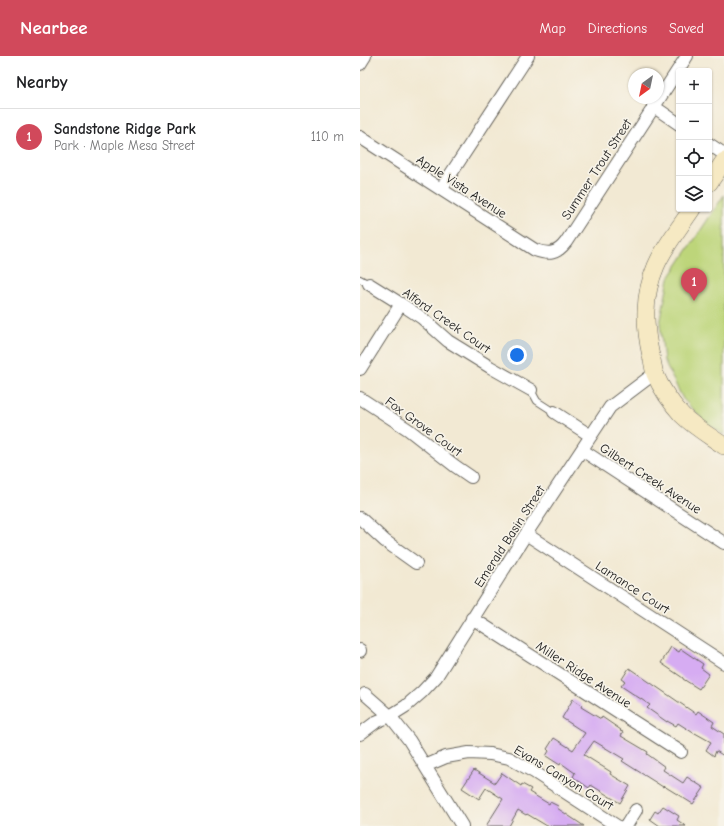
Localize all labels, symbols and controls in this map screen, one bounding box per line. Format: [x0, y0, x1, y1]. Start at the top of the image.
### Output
text: Nearbee [20, 17, 88, 39]
text: Map [539, 20, 566, 37]
text: Directions [588, 20, 647, 37]
text: Saved [669, 20, 704, 37]
north arrow [628, 68, 664, 104]
map controls [676, 68, 712, 212]
button: + [676, 68, 712, 104]
text: Nearby [16, 73, 67, 92]
button: − [676, 104, 712, 140]
street label: Summer Trout Street [558, 115, 635, 223]
text: Sandstone Ridge Park [54, 120, 196, 138]
text: 1 [26, 129, 32, 144]
text: 110 m [311, 129, 344, 144]
text: Park · Maple Mesa Street [54, 138, 194, 153]
button: locate [676, 140, 712, 176]
street label: Apple Vista Avenue [414, 152, 510, 221]
button: layers [676, 176, 712, 212]
pin: 1 [681, 268, 707, 301]
street label: Alford Creek Court [400, 285, 494, 357]
your location [507, 345, 527, 365]
street label: Fox Grove Court [382, 394, 466, 460]
street label: Gilbert Creek Avenue [597, 440, 705, 517]
street label: Emerald Basin Street [471, 482, 549, 590]
street label: Lamance Court [593, 558, 674, 618]
street label: Miller Ridge Avenue [533, 638, 635, 711]
street label: Evans Canyon Court [511, 742, 617, 814]

